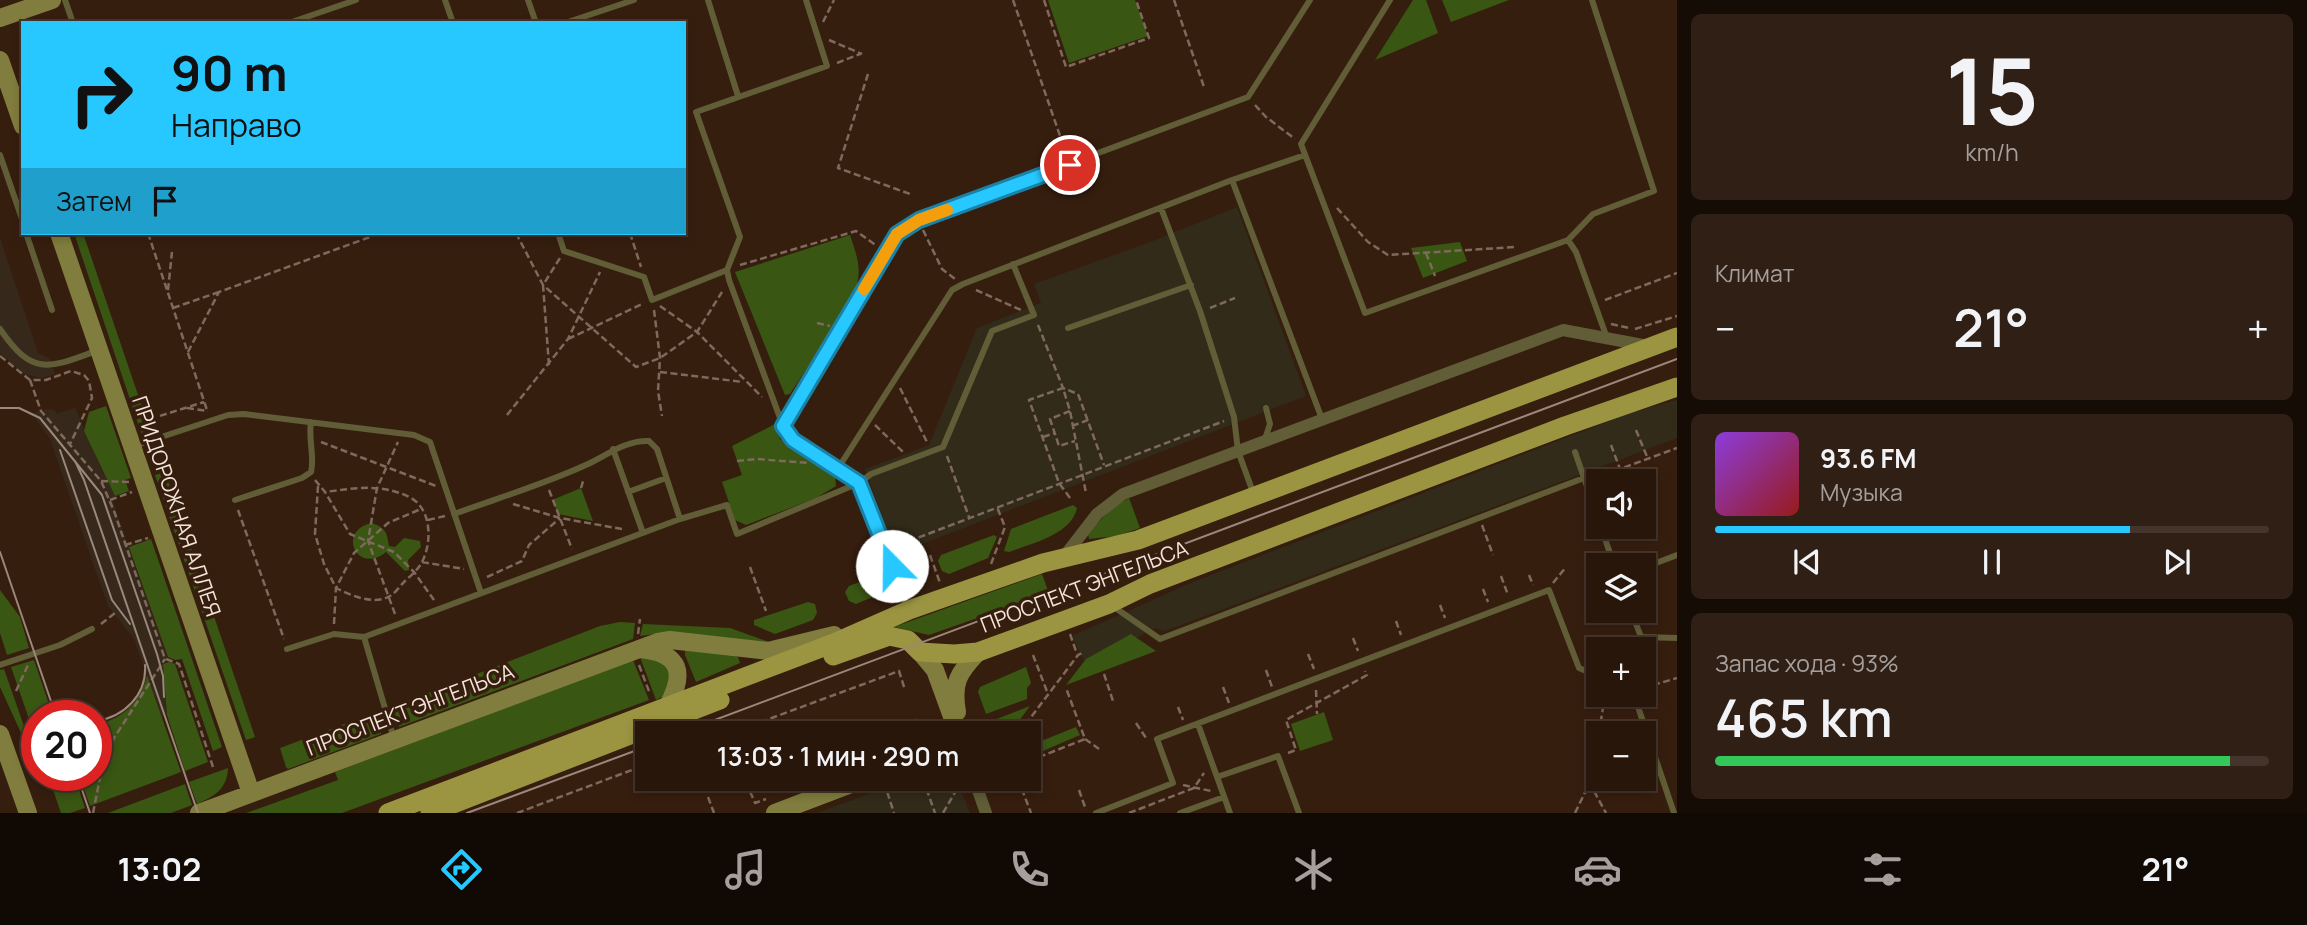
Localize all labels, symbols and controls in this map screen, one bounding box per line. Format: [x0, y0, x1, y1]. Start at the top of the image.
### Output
text: 15 [1945, 28, 2039, 152]
text: 90 m [171, 39, 288, 106]
icon: right [56, 49, 147, 140]
text: Направо [171, 103, 302, 147]
pin [1040, 135, 1100, 195]
text: km/h [1965, 136, 2019, 168]
icon: arrive [1051, 146, 1089, 184]
icon: arrive [146, 182, 184, 220]
text: Затем [56, 183, 132, 219]
text: Климат [1715, 257, 1794, 289]
text: 21° [1953, 292, 2029, 363]
text: − [1715, 302, 1736, 354]
text: + [2247, 302, 2269, 354]
street label: ПРИДОРОЖНАЯ АЛЛЕЯ [126, 392, 228, 620]
text: 93.6 FM [1820, 440, 1916, 476]
map controls [1586, 469, 1656, 791]
button: sound [1586, 469, 1656, 539]
text: Музыка [1820, 476, 1903, 508]
position arrow [855, 529, 929, 603]
street label: ПРОСПЕКТ ЭНГЕЛЬСА [976, 533, 1192, 639]
icon: previous [1788, 543, 1826, 581]
icon: pause [1973, 543, 2011, 581]
icon: next [2158, 543, 2196, 581]
button: layers [1586, 553, 1656, 623]
button: + [1586, 637, 1656, 707]
text: Запас хода · 93% [1715, 647, 1899, 679]
street label: ПРОСПЕКТ ЭНГЕЛЬСА [302, 656, 518, 762]
text: 465 km [1715, 682, 1893, 753]
speed limit sign: 20 [21, 700, 112, 791]
button: − [1586, 721, 1656, 791]
text: 13:03 · 1 мин · 290 m [717, 738, 959, 774]
icon: directions [437, 845, 486, 894]
icon: music [721, 845, 770, 894]
icon: phone [1005, 845, 1054, 894]
icon: climate [1289, 845, 1338, 894]
icon: car [1573, 845, 1622, 894]
icon: filters [1858, 845, 1907, 894]
text: 13:02 [118, 847, 201, 891]
text: 21° [2142, 847, 2189, 891]

